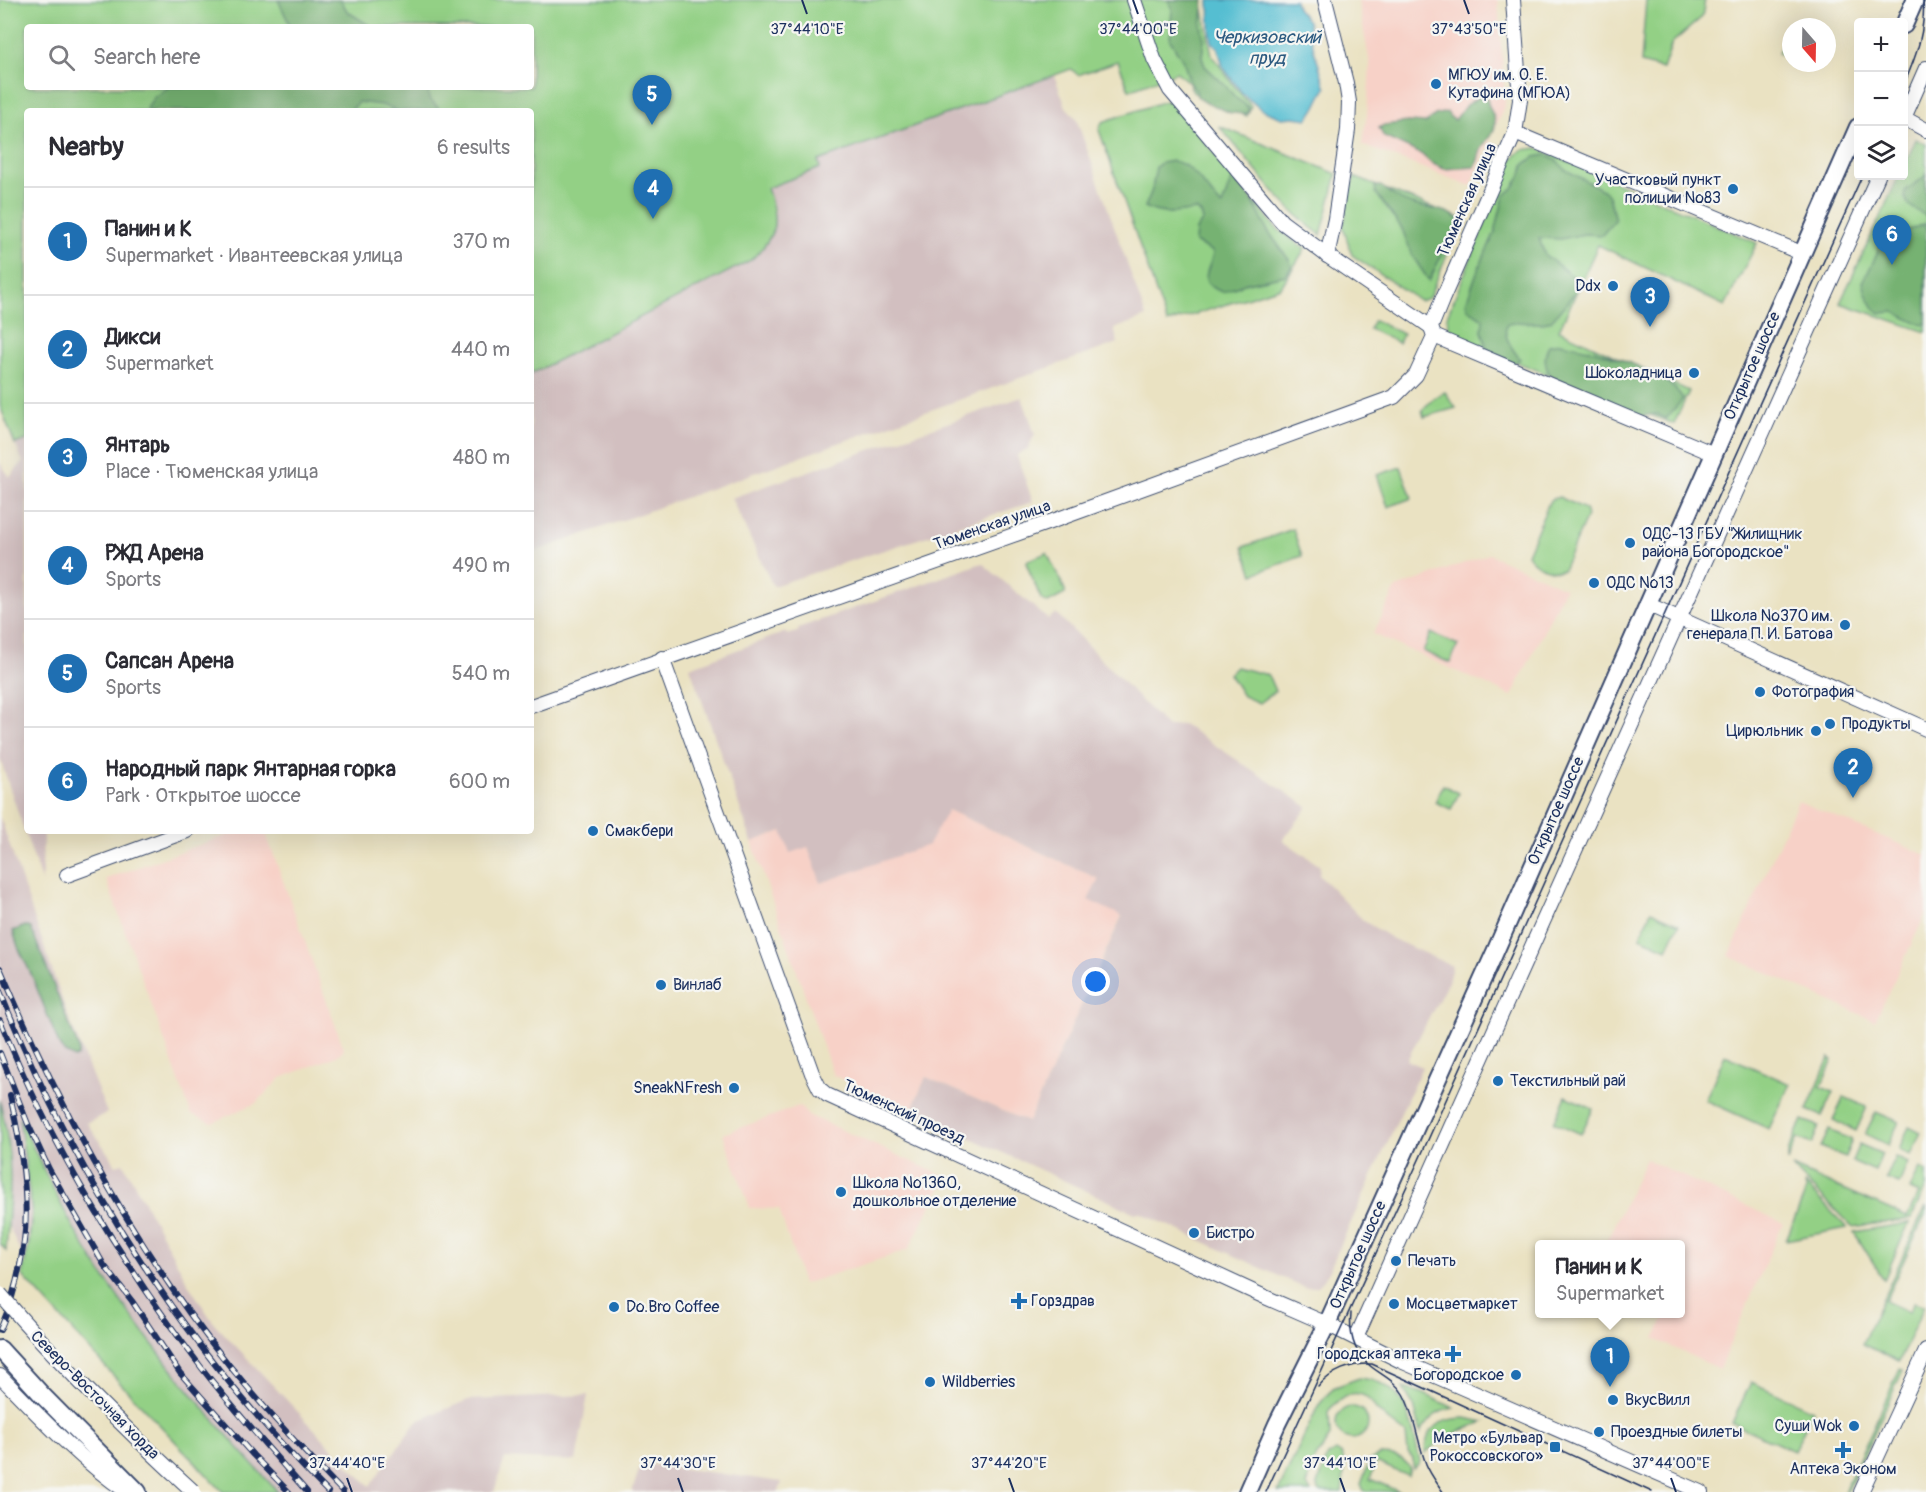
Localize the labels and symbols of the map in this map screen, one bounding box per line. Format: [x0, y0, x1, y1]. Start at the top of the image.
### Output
north arrow [1782, 18, 1836, 72]
text: 37°44'10"E [770, 20, 844, 39]
text: 37°44'00"E [1099, 20, 1177, 39]
text: 37°43'50"E [1431, 20, 1507, 39]
water label: Черкизовский пруд [1213, 26, 1322, 70]
place label: МГЮУ им. О. Е. Кутафина (МГЮА) [1448, 65, 1571, 103]
pin: 5 [632, 76, 672, 125]
marker: МГЮУ им. О. Е. Кутафина (МГЮА) [1429, 77, 1443, 91]
street label: Тюменская улица [1433, 140, 1501, 260]
pin: 4 [634, 170, 672, 219]
place label: Участковый пункт полиции №83 [1595, 170, 1721, 208]
marker: Участковый пункт полиции №83 [1726, 182, 1740, 196]
pin: 6 [1872, 216, 1912, 265]
place label: Ddx [1575, 276, 1601, 296]
pin: 3 [1630, 278, 1670, 327]
marker: Ddx [1606, 279, 1620, 293]
street label: Открытое шоссе [1719, 309, 1785, 423]
place label: Шоколадница [1585, 363, 1682, 383]
marker: Шоколадница [1687, 366, 1701, 380]
street label: Тюменская улица [931, 496, 1053, 554]
place label: ОДС-13 ГБУ "Жилищник района Богородское" [1642, 524, 1802, 562]
marker: ОДС-13 ГБУ "Жилищник района Богородское" [1623, 536, 1637, 550]
place label: ОДС №13 [1606, 573, 1674, 593]
marker: ОДС №13 [1587, 576, 1601, 590]
place label: Школа №370 им. генерала П. И. Батова [1687, 606, 1833, 644]
marker: Школа №370 им. генерала П. И. Батова [1838, 618, 1852, 632]
place label: Фотография [1772, 682, 1854, 702]
marker: Фотография [1753, 685, 1767, 699]
place label: Продукты [1842, 714, 1911, 734]
marker: Продукты [1823, 717, 1837, 731]
place label: Цирюльник [1726, 721, 1804, 741]
marker: Цирюльник [1809, 724, 1823, 738]
pin: 2 [1834, 748, 1872, 798]
street label: Открытое шоссе [1523, 754, 1589, 868]
place label: Смакбери [605, 821, 673, 841]
marker: Смакбери [586, 824, 600, 838]
your location [1081, 967, 1110, 996]
place label: Винлаб [673, 975, 722, 995]
marker: Винлаб [654, 978, 668, 992]
place label: Текстильный рай [1510, 1071, 1626, 1091]
marker: Текстильный рай [1491, 1074, 1505, 1088]
street label: Тюменский проезд [840, 1075, 968, 1149]
place label: SneakNFresh [633, 1078, 722, 1098]
marker: SneakNFresh [727, 1081, 741, 1095]
place label: Школа №1360, дошкольное отделение [853, 1173, 1017, 1211]
marker: Школа №1360, дошкольное отделение [834, 1185, 848, 1199]
street label: Открытое шоссе [1325, 1198, 1391, 1312]
place label: Бистро [1206, 1223, 1255, 1243]
marker: Бистро [1187, 1226, 1201, 1240]
place label: Печать [1408, 1251, 1456, 1271]
marker: Печать [1389, 1254, 1403, 1268]
place label: Горздрав [1031, 1291, 1095, 1311]
marker: Горздрав [1012, 1294, 1026, 1308]
place label: Мосцветмаркет [1406, 1294, 1518, 1314]
place label: Do.Bro Coffee [626, 1297, 719, 1317]
marker: Мосцветмаркет [1387, 1297, 1401, 1311]
marker: Do.Bro Coffee [607, 1300, 621, 1314]
street label: Северо-Восточная хорда [26, 1326, 164, 1464]
pin: 1 [1590, 1338, 1630, 1387]
place label: Городская аптека [1317, 1344, 1441, 1364]
marker: Городская аптека [1446, 1347, 1460, 1361]
place label: Богородское [1413, 1365, 1504, 1385]
marker: Богородское [1509, 1368, 1523, 1382]
place label: Wildberries [942, 1372, 1015, 1392]
marker: Wildberries [923, 1375, 937, 1389]
place label: ВкусВилл [1625, 1390, 1690, 1410]
marker: ВкусВилл [1606, 1393, 1620, 1407]
place label: Суши Wok [1774, 1416, 1842, 1436]
marker: Суши Wok [1847, 1419, 1861, 1433]
place label: Проездные билеты [1611, 1422, 1743, 1442]
marker: Проездные билеты [1592, 1425, 1606, 1439]
place label: Метро «Бульвар Рокоссовского» [1430, 1428, 1543, 1466]
marker: Метро «Бульвар Рокоссовского» [1548, 1440, 1562, 1454]
marker: Аптека Эконом [1836, 1443, 1850, 1457]
text: 37°44'40"E [309, 1454, 385, 1473]
text: 37°44'30"E [640, 1454, 716, 1473]
text: 37°44'20"E [971, 1454, 1047, 1473]
text: 37°44'10"E [1303, 1454, 1377, 1473]
text: 37°44'00"E [1632, 1454, 1710, 1473]
place label: Аптека Эконом [1789, 1459, 1897, 1479]

